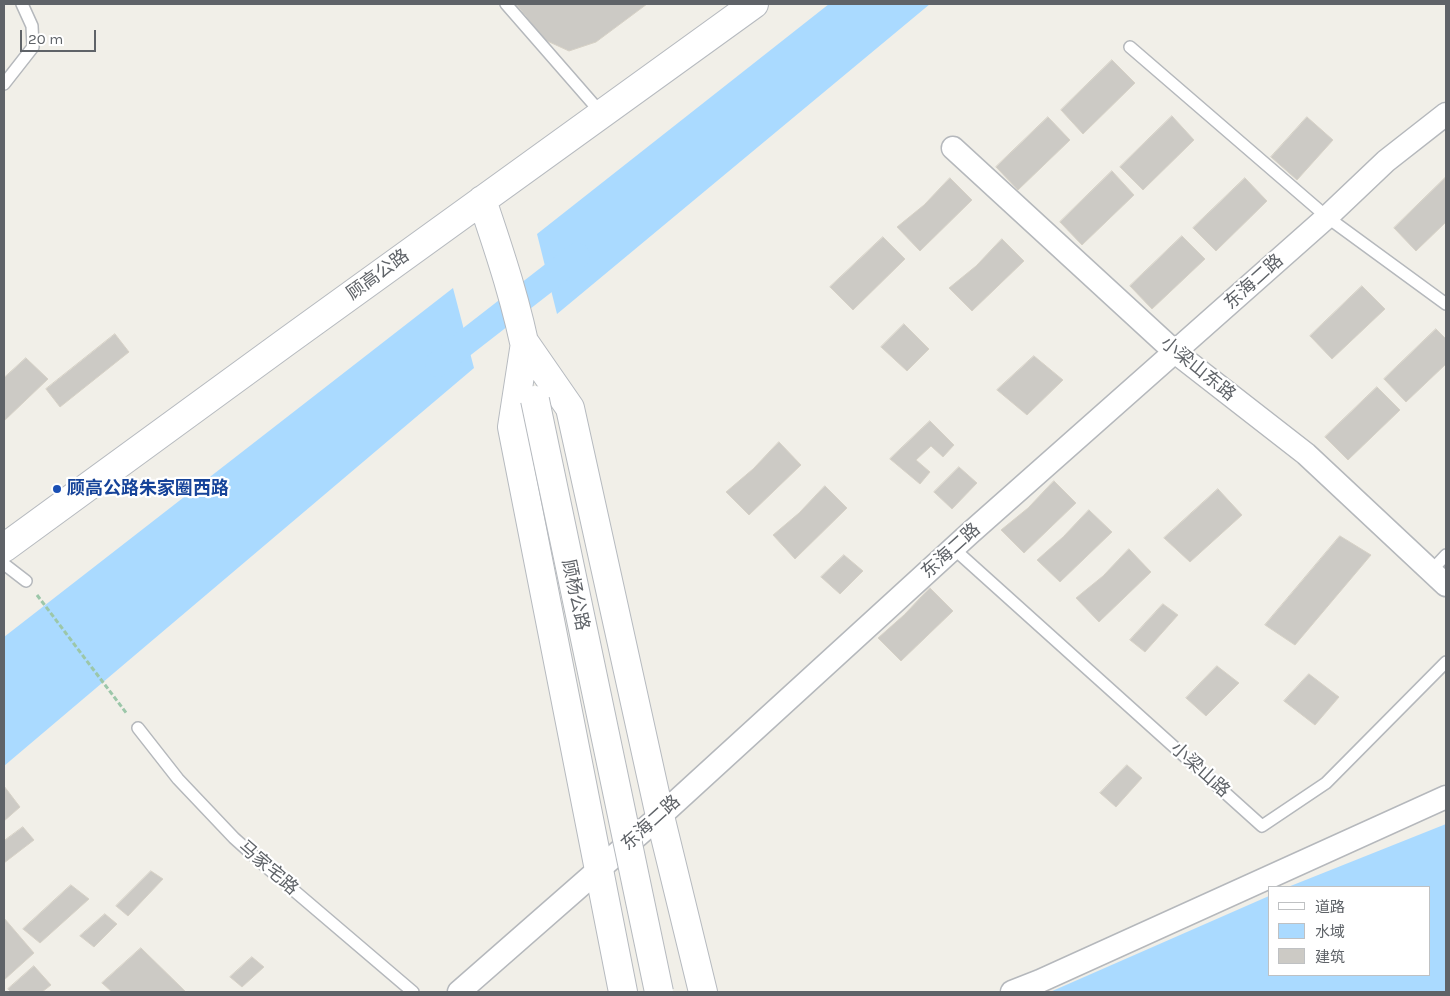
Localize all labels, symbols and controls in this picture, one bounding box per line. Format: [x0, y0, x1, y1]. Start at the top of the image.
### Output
scale bar [22, 20, 99, 52]
text: 20 m [28, 30, 63, 48]
street label: 顾高公路 [343, 245, 413, 305]
street label: 东海二路 [1220, 250, 1288, 314]
street label: 小梁山东路 [1156, 332, 1240, 406]
place label: 顾高公路朱家圈西路 [67, 478, 229, 500]
marker: 顾高公路朱家圈西路 [51, 483, 63, 495]
street label: 东海二路 [917, 519, 985, 583]
street label: 顾杨公路 [557, 558, 593, 632]
street label: 小梁山路 [1166, 738, 1234, 802]
street label: 东海二路 [617, 791, 685, 855]
street label: 马家宅路 [234, 836, 302, 900]
legend [1268, 886, 1430, 976]
text: 道路 [1315, 898, 1345, 916]
text: 水域 [1315, 923, 1345, 941]
text: 建筑 [1315, 948, 1345, 966]

